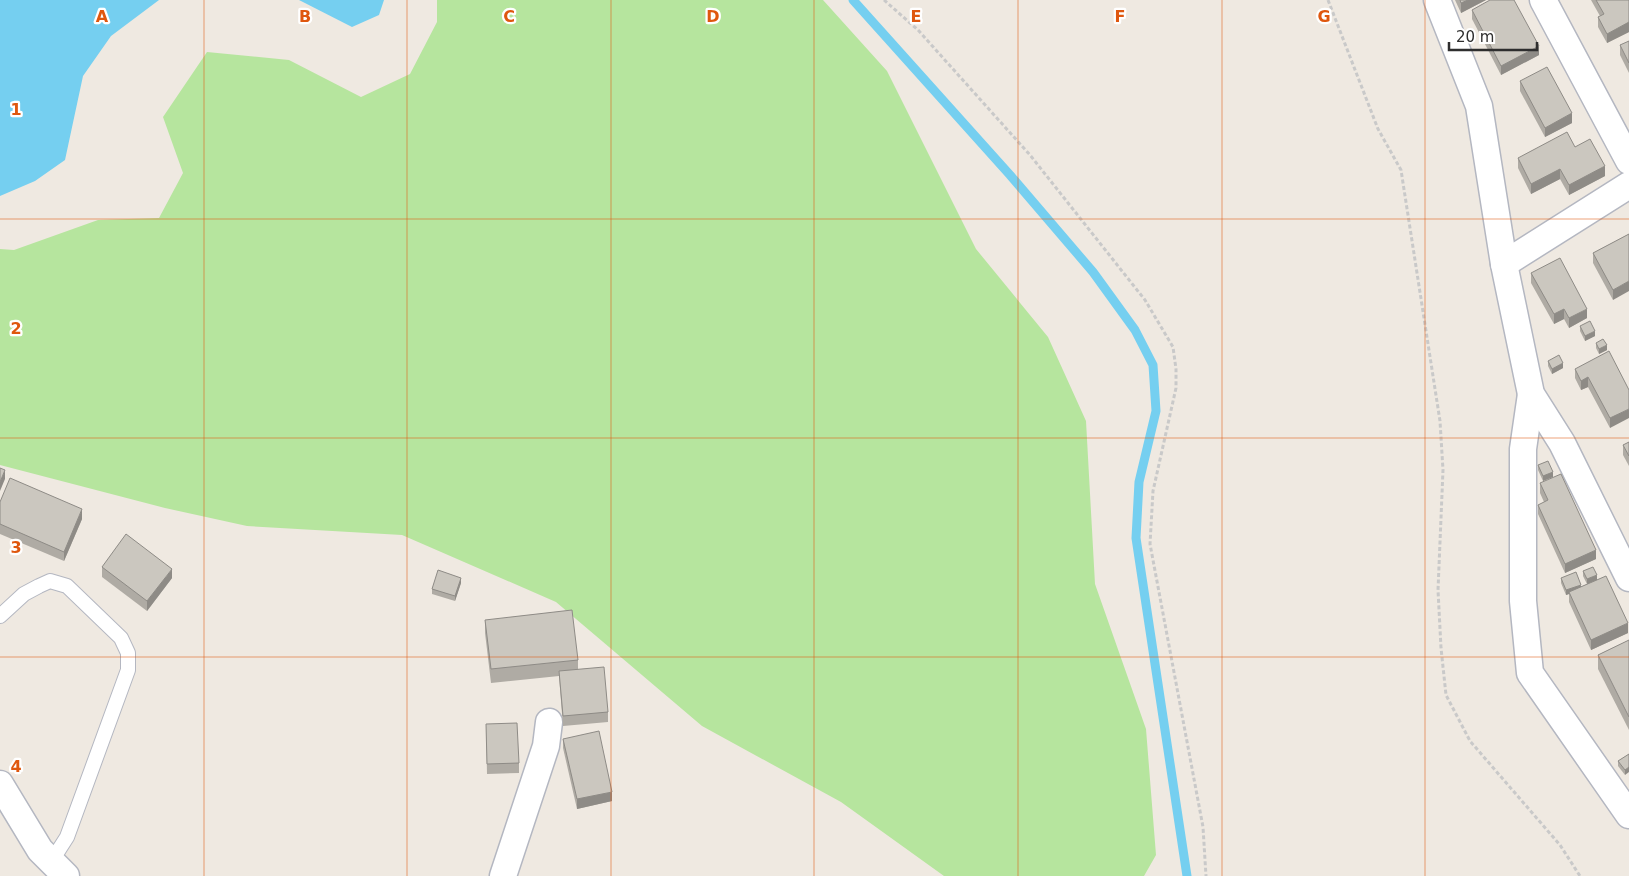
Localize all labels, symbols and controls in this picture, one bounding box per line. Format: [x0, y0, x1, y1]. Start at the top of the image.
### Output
text: A [96, 7, 109, 26]
text: B [299, 7, 311, 26]
text: C [503, 7, 515, 26]
text: D [706, 7, 720, 26]
text: E [911, 7, 921, 26]
text: F [1115, 7, 1125, 26]
text: G [1317, 7, 1331, 26]
scale bar [1449, 20, 1536, 52]
text: 20 m [1456, 28, 1494, 46]
text: 1 [10, 100, 22, 119]
text: 2 [10, 319, 22, 338]
text: 3 [10, 538, 22, 557]
text: 4 [10, 757, 22, 776]

